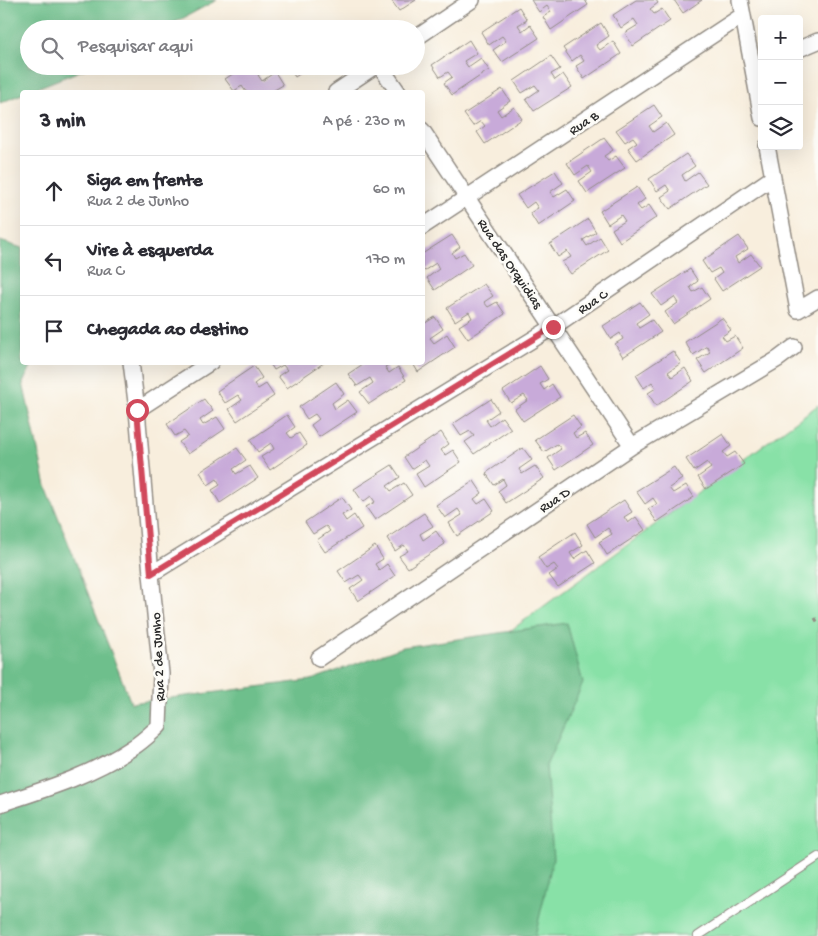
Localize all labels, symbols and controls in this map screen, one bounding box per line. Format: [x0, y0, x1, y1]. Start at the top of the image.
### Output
map controls [758, 15, 803, 150]
button: + [758, 15, 803, 60]
search box [20, 20, 425, 75]
icon: search [38, 34, 66, 62]
text: Pesquisar aqui [78, 36, 193, 59]
button: − [758, 60, 803, 105]
button: layers [758, 105, 803, 150]
street label: Rua B [566, 108, 603, 140]
text: 3 min [40, 110, 85, 135]
text: A pé · 230 m [323, 113, 405, 132]
text: Siga em frente [87, 170, 203, 193]
icon: ahead [40, 177, 68, 205]
text: 60 m [373, 181, 405, 200]
text: Rua 2 de Junho [87, 193, 189, 212]
street label: Rua das Orquidias [473, 216, 546, 313]
text: Vire à esquerda [87, 240, 213, 263]
icon: left [40, 247, 68, 275]
text: 170 m [366, 251, 405, 270]
text: Rua C [87, 263, 124, 282]
street label: Rua C [575, 286, 613, 319]
route end [542, 316, 565, 339]
icon: arrive [40, 317, 68, 345]
text: Chegada ao destino [87, 319, 248, 342]
route start [126, 399, 149, 422]
street label: Rua D [536, 484, 575, 518]
street label: Rua 2 de Junho [149, 612, 170, 702]

